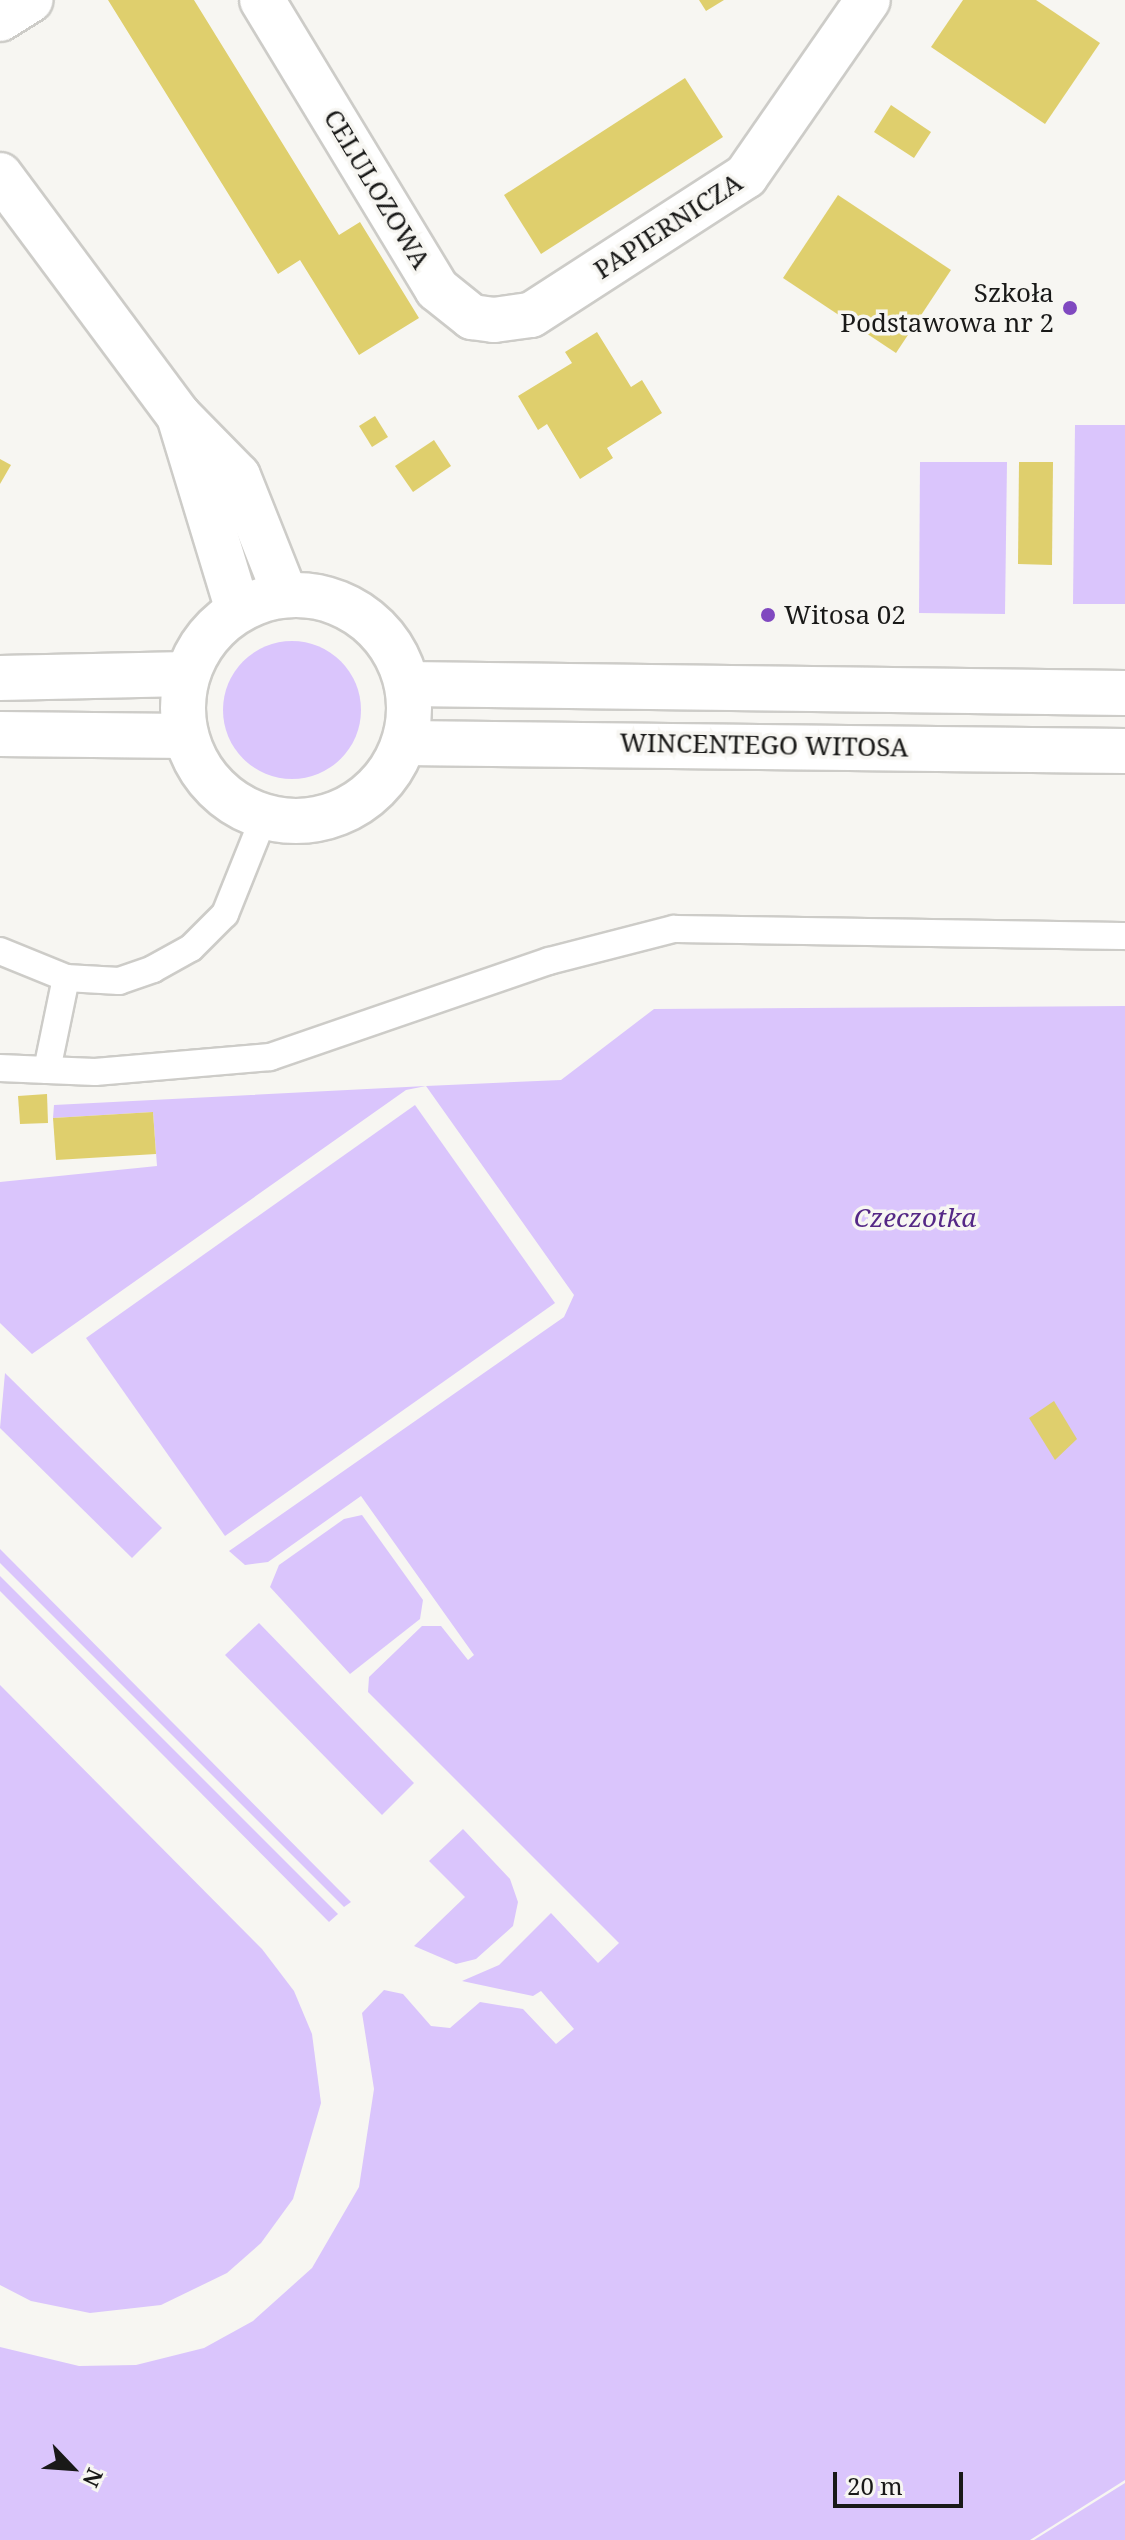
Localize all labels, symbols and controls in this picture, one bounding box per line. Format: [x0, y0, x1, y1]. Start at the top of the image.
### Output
street label: CELULOZOWA [317, 104, 437, 274]
street label: PAPIERNICZA [588, 167, 748, 285]
place label: Szkoła Podstawowa nr 2 [840, 277, 1054, 338]
marker: Szkoła Podstawowa nr 2 [1061, 299, 1079, 317]
place label: Witosa 02 [784, 599, 906, 631]
marker: Witosa 02 [759, 606, 777, 624]
street label: WINCENTEGO WITOSA [619, 727, 909, 763]
park label: Czeczotka [854, 1202, 976, 1234]
north arrow [32, 2428, 112, 2508]
scale bar [837, 2456, 967, 2506]
text: N [76, 2464, 111, 2492]
text: 20 m [847, 2469, 903, 2502]

